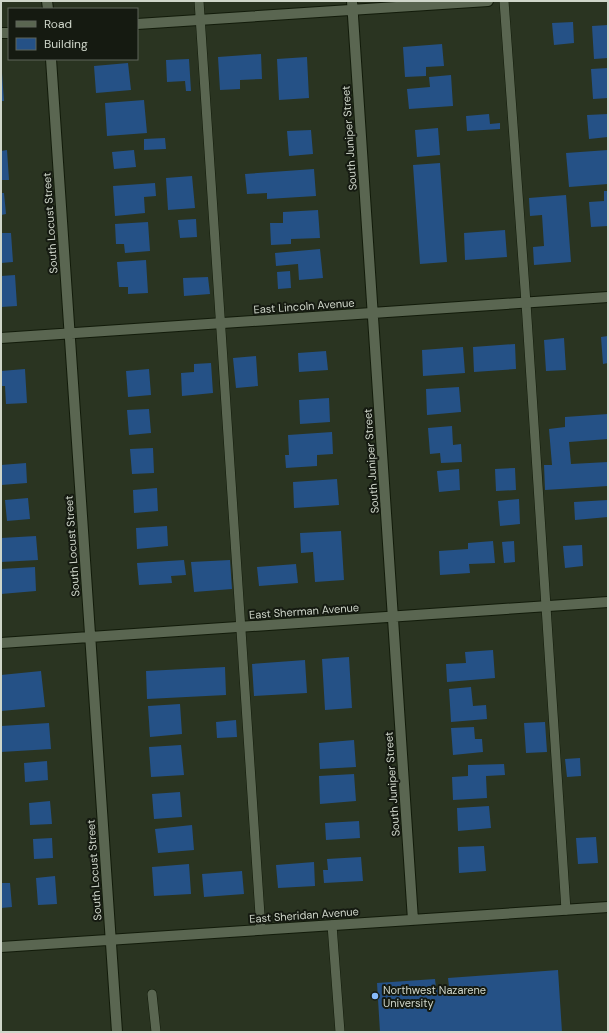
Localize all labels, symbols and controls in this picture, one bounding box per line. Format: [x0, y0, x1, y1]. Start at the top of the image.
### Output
legend [8, 8, 138, 60]
text: Road [44, 16, 72, 32]
text: Building [44, 36, 88, 52]
street label: South Juniper Street [338, 85, 360, 191]
street label: South Locust Street [39, 172, 61, 274]
street label: East Lincoln Avenue [253, 295, 355, 317]
street label: South Juniper Street [360, 408, 382, 514]
street label: South Locust Street [61, 495, 83, 597]
street label: East Sherman Avenue [249, 600, 359, 622]
street label: South Juniper Street [381, 731, 403, 837]
street label: South Locust Street [83, 819, 105, 921]
street label: East Sheridan Avenue [249, 904, 359, 926]
place label: Northwest Nazarene University [383, 983, 486, 1010]
marker: Northwest Nazarene University [370, 991, 380, 1001]

